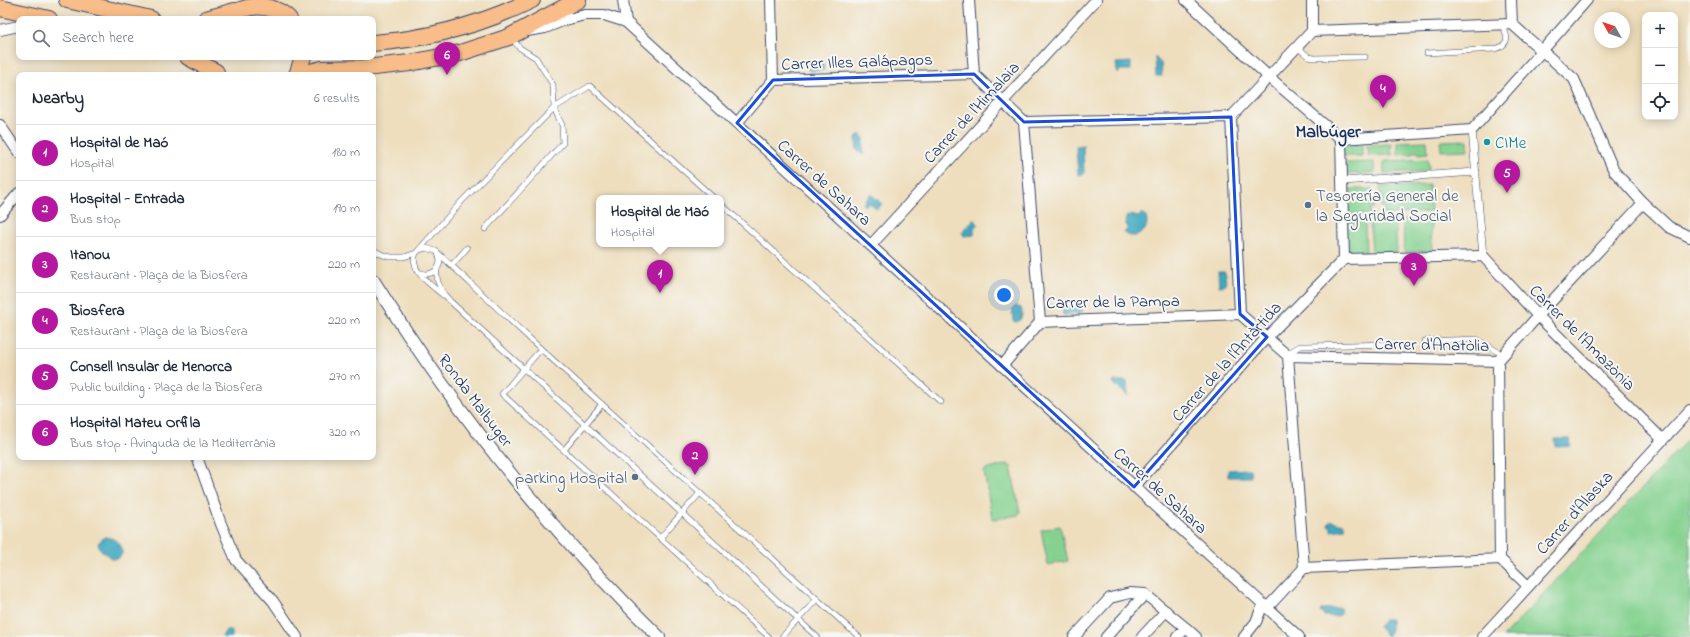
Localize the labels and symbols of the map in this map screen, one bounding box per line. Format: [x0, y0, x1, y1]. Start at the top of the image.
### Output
north arrow [1594, 12, 1630, 48]
pin: 6 [434, 42, 460, 75]
street label: Carrer Illes Galápagos [781, 47, 933, 80]
street label: Carrer de l'Himalaia [918, 56, 1026, 170]
pin: 4 [1370, 75, 1396, 108]
district label: Malbúger [1295, 120, 1361, 147]
place label: CIMe [1495, 131, 1527, 156]
street label: Carrer de Sahara [771, 134, 877, 232]
marker: CIMe [1482, 137, 1492, 147]
pin: 5 [1494, 160, 1520, 193]
place label: Tesorería General de la Seguridad Social [1316, 184, 1459, 231]
marker: Tesorería General de la Seguridad Social [1303, 200, 1313, 210]
pin: 3 [1401, 253, 1427, 286]
pin: 1 [647, 260, 673, 293]
street label: Carrer de l'Amazònia [1523, 279, 1641, 397]
your location [994, 285, 1014, 305]
street label: Carrer de la Pampa [1046, 289, 1180, 316]
street label: Carrer de la l'Antàrtida [1166, 296, 1288, 428]
street label: Carrer d'Anatòlia [1374, 332, 1490, 359]
street label: Ronda Malbuger [430, 349, 519, 455]
pin: 2 [682, 442, 708, 475]
street label: Carrer de Sahara [1107, 442, 1213, 540]
place label: parking Hospital [515, 466, 627, 493]
street label: Carrer d'Alaska [1531, 466, 1620, 560]
marker: parking Hospital [630, 472, 640, 482]

